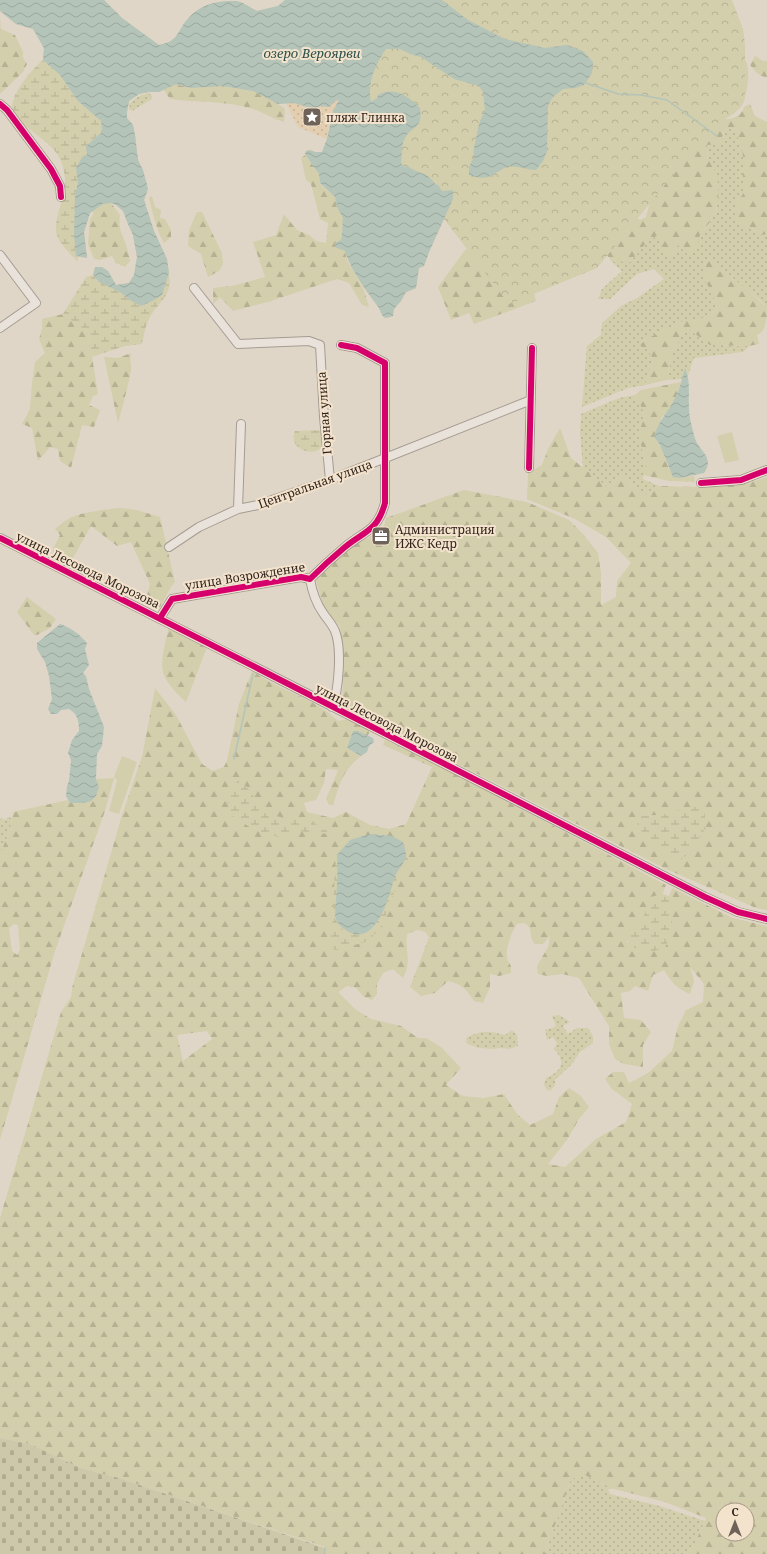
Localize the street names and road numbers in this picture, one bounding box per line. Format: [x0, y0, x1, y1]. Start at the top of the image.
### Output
street label: Горная улица [313, 371, 335, 455]
street label: Центральная улица [256, 455, 375, 513]
street label: улица Лесовода Морозова [13, 528, 163, 612]
street label: улица Возрождение [184, 558, 306, 594]
street label: улица Лесовода Морозова [313, 680, 461, 767]

